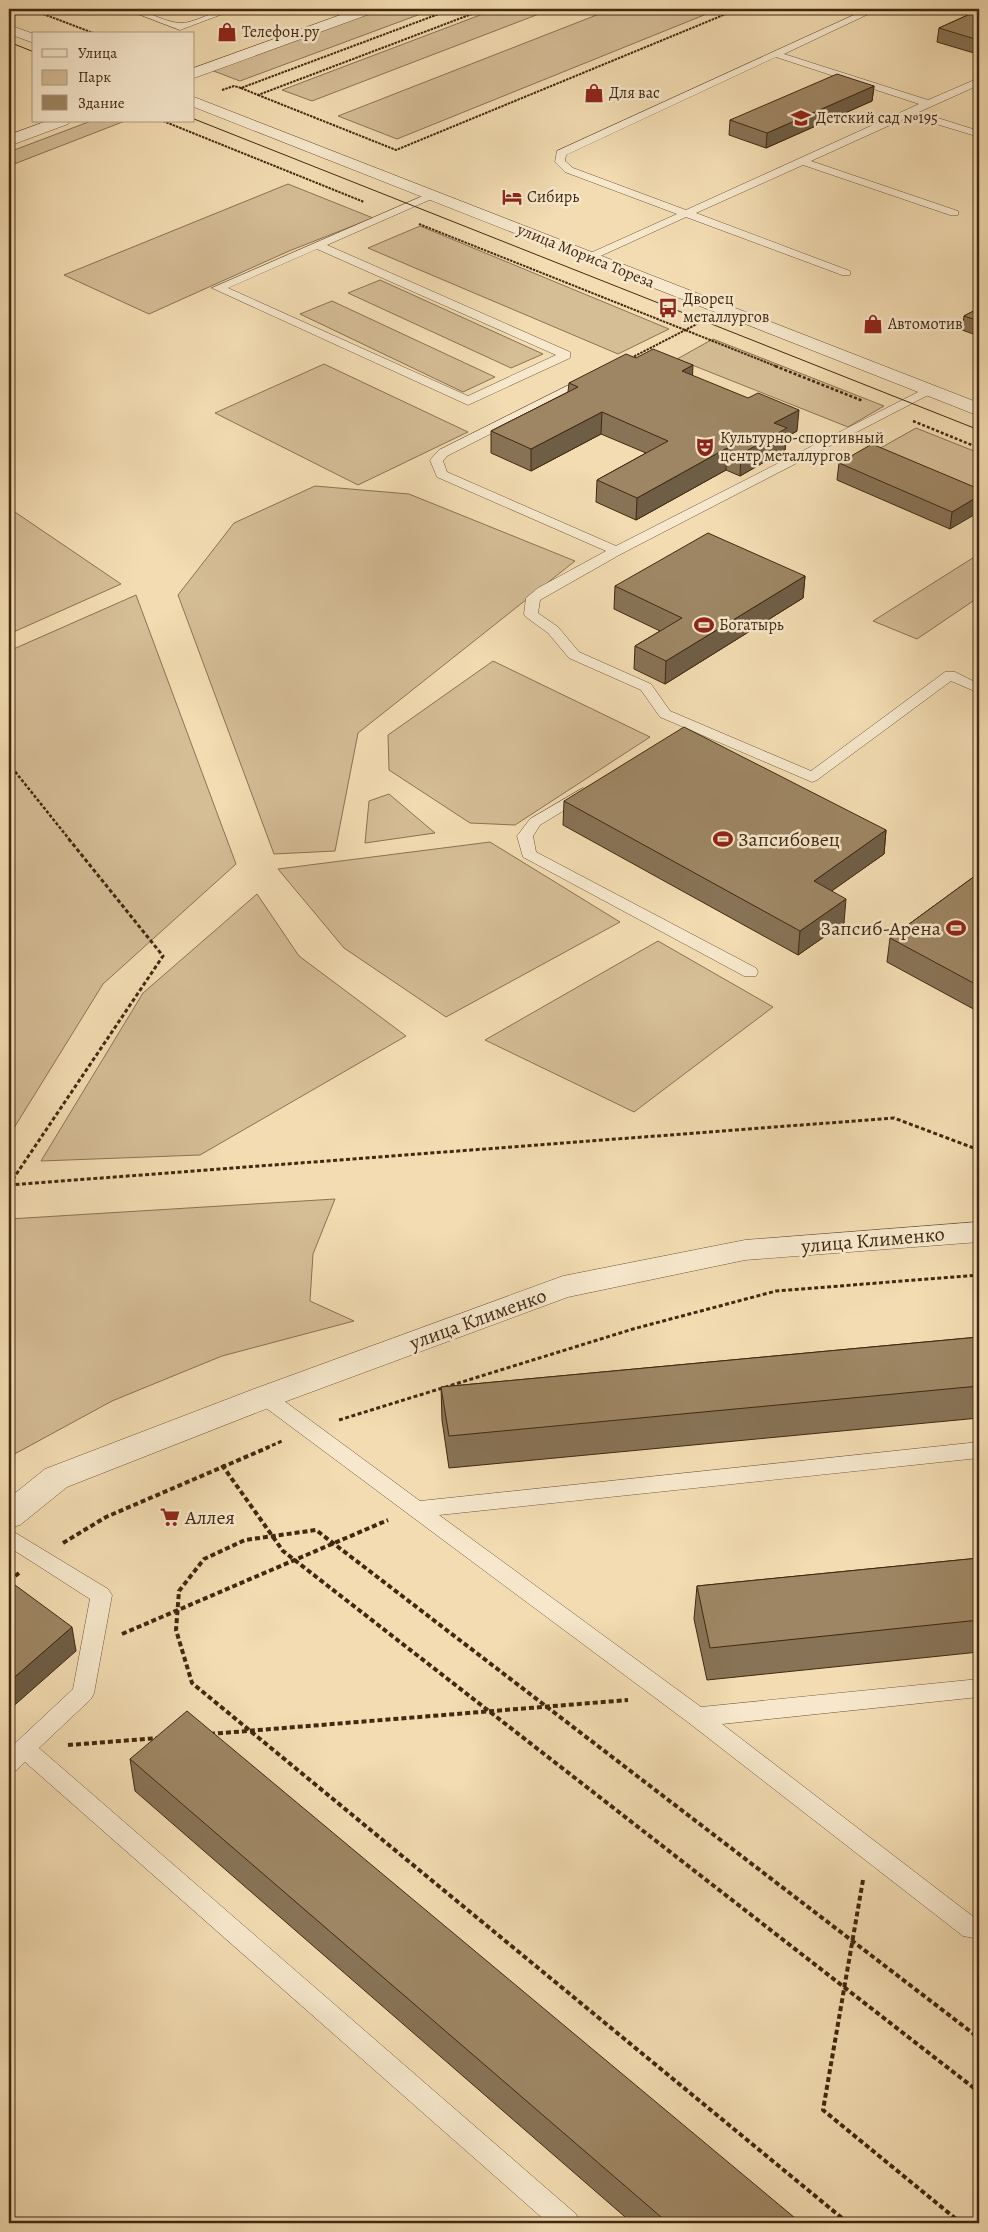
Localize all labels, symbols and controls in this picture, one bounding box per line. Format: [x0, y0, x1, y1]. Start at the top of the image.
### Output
shop icon: Телефон.ру [216, 21, 238, 43]
place label: Телефон.ру [242, 21, 320, 43]
legend [32, 32, 195, 122]
text: Улица [78, 43, 117, 63]
text: Парк [78, 67, 111, 87]
shop icon: Для вас [583, 82, 605, 104]
place label: Для вас [609, 82, 660, 104]
text: Здание [78, 93, 125, 113]
school or university icon: Детский сад №195 [790, 107, 812, 129]
place label: Детский сад №195 [816, 107, 938, 129]
hotel icon: Сибирь [501, 186, 523, 208]
place label: Сибирь [527, 186, 579, 208]
street label: улица Мориса Тореза [513, 218, 659, 294]
place label: Дворец металлургов [683, 288, 769, 328]
bus stop icon: Дворец металлургов [657, 297, 679, 319]
shop icon: Автомотив [862, 313, 884, 335]
place label: Автомотив [887, 313, 963, 335]
place label: Культурно-спортивный центр металлургов [720, 427, 884, 467]
theatre icon: Культурно-спортивный центр металлургов [694, 436, 716, 458]
sports icon: Богатырь [693, 614, 715, 636]
place label: Богатырь [719, 614, 784, 636]
place label: Запсибовец [738, 826, 840, 853]
sports icon: Запсибовец [712, 828, 734, 850]
place label: Запсиб-Арена [821, 915, 942, 942]
sports icon: Запсиб-Арена [945, 917, 967, 939]
street label: улица Клименко [799, 1220, 946, 1260]
street label: улица Клименко [405, 1282, 550, 1357]
place label: Аллея [184, 1504, 235, 1531]
supermarket icon: Аллея [159, 1506, 181, 1528]

